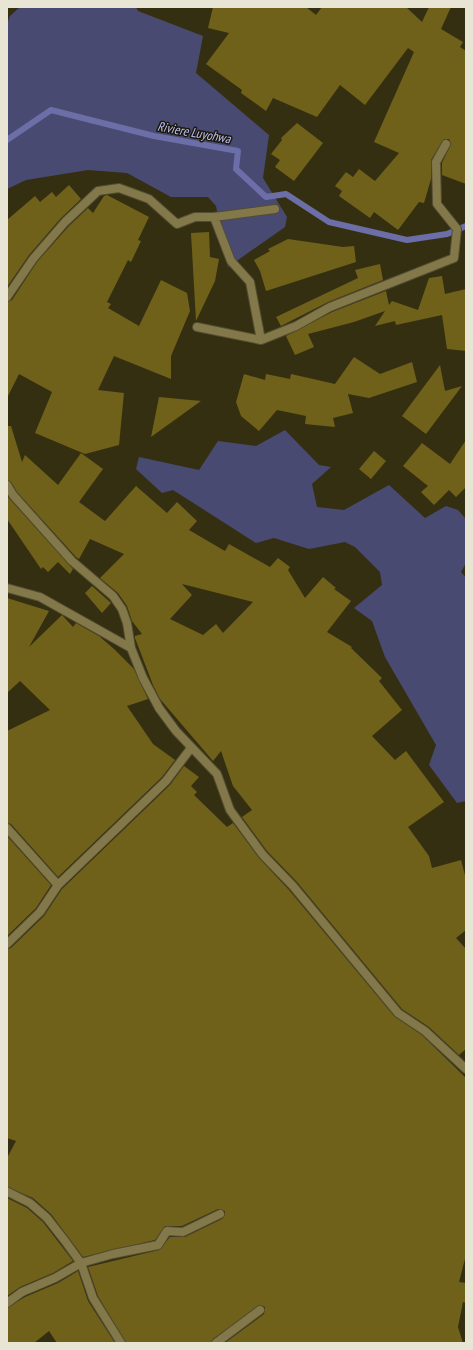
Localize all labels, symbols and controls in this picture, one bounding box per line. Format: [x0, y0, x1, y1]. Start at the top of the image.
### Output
water label: Riviere Luyohwa [156, 118, 233, 147]

